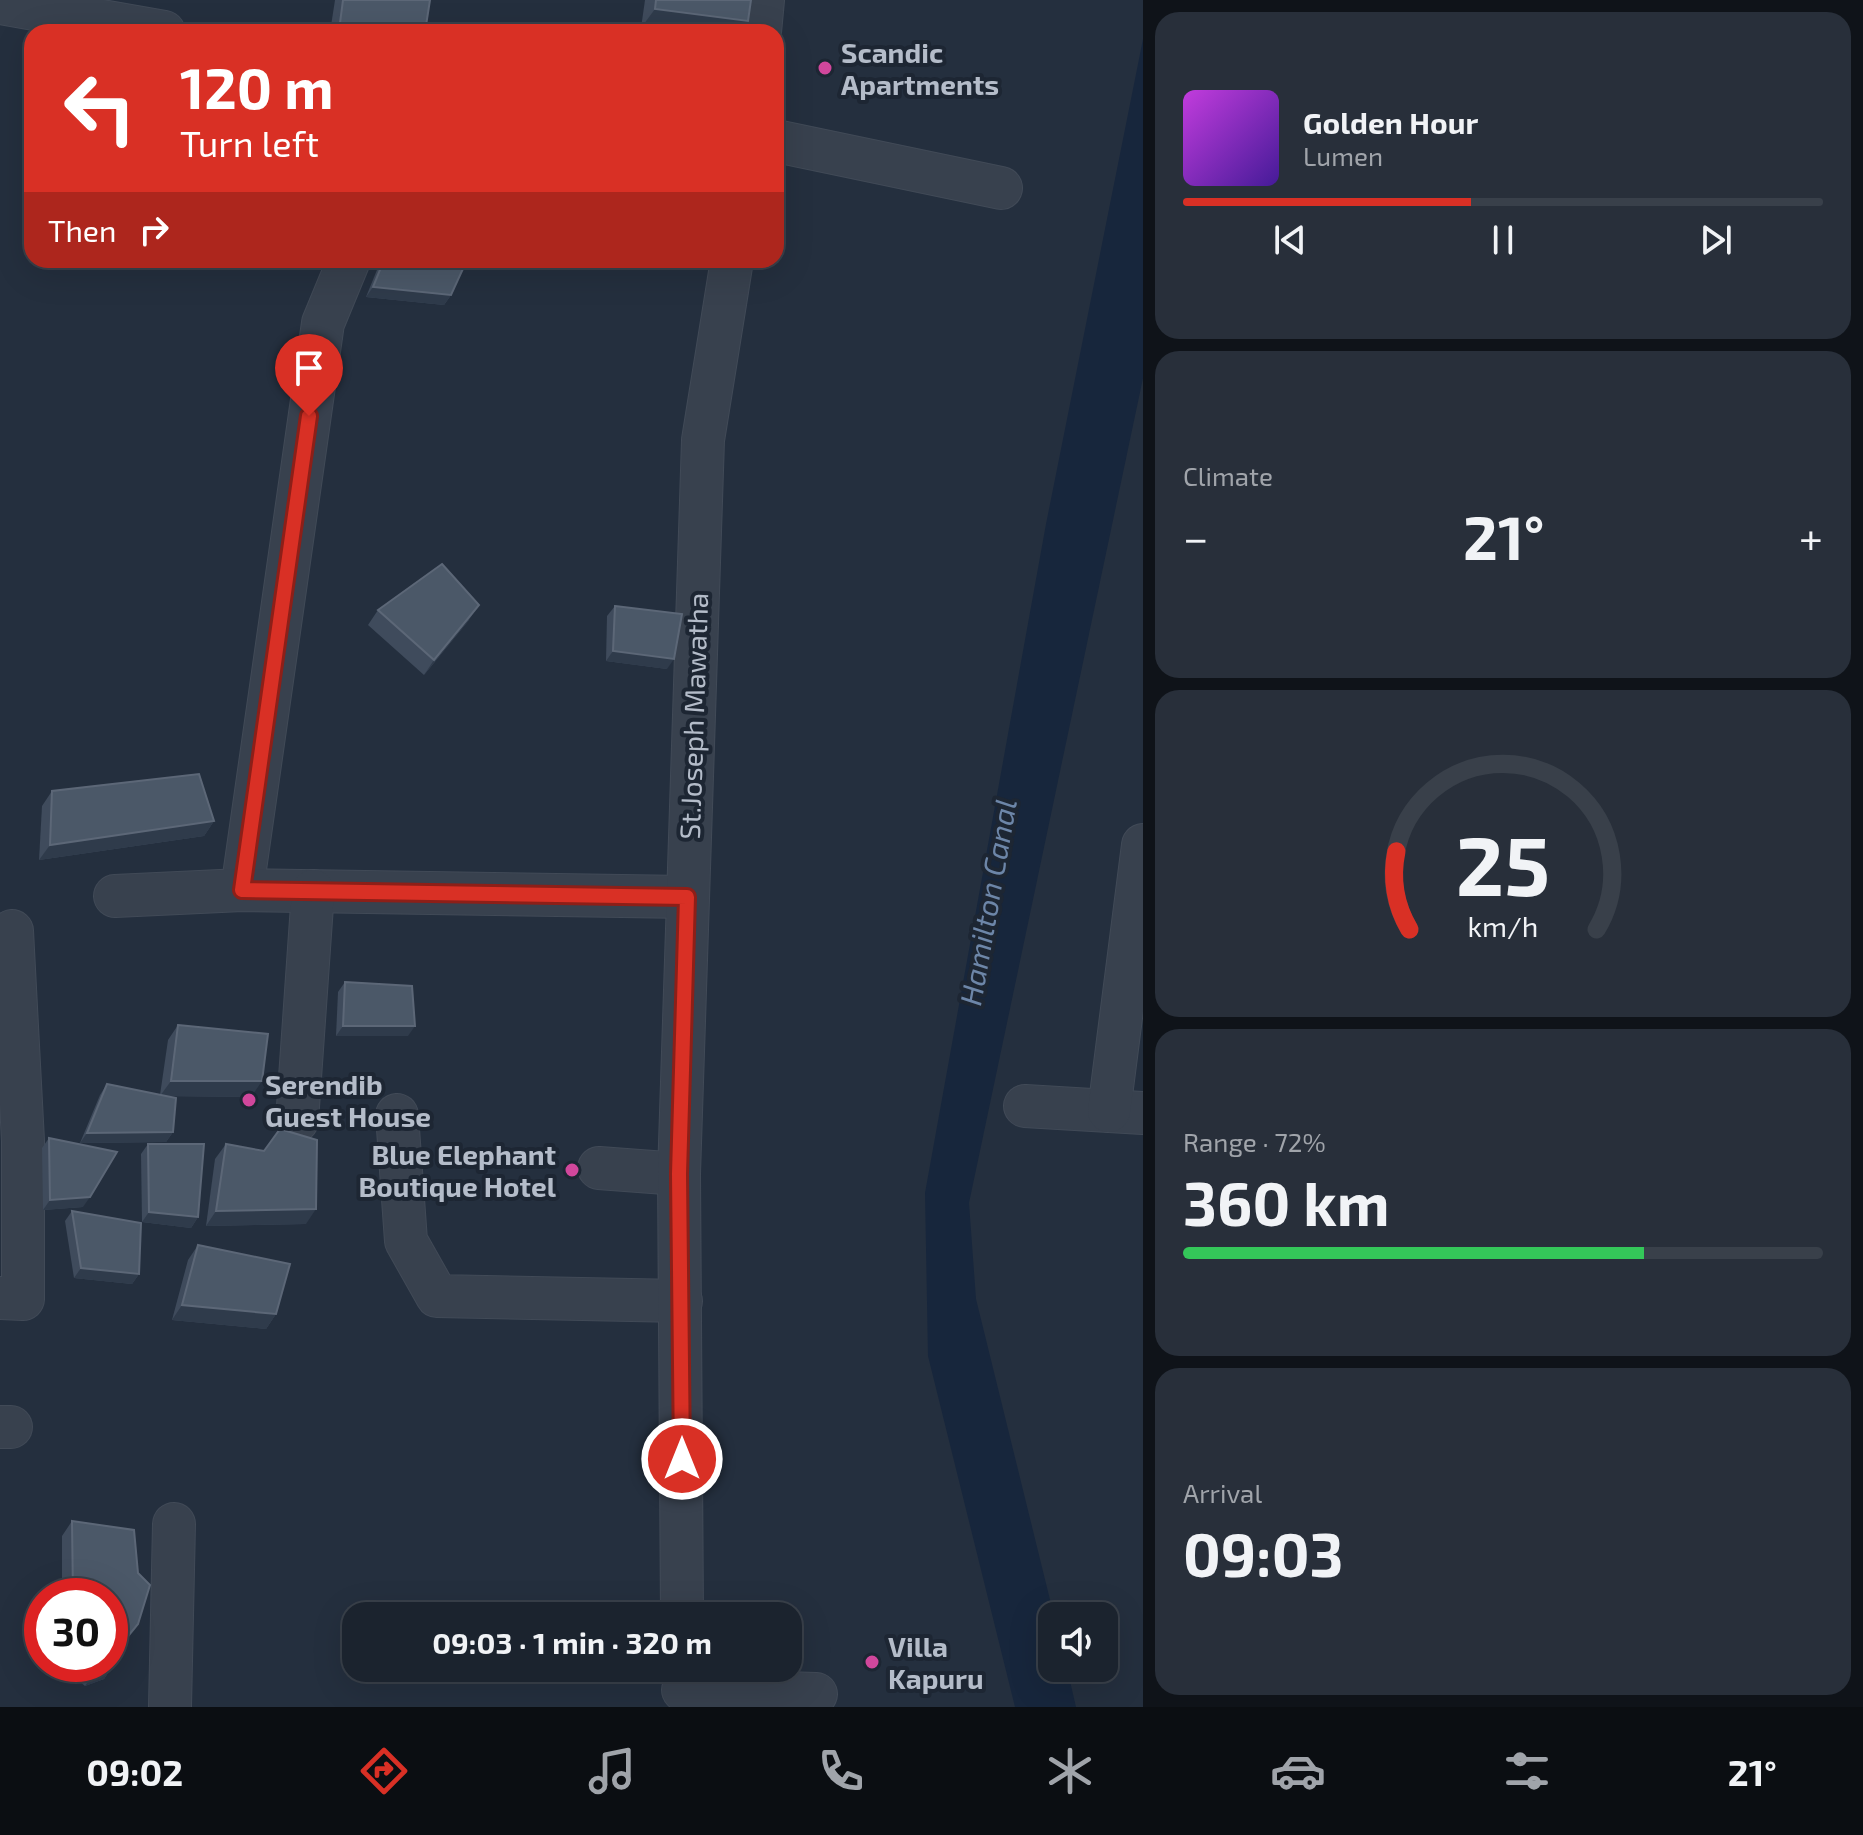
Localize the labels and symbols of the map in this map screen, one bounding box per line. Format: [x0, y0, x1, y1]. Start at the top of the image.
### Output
place label: Scandic Apartments [841, 35, 999, 101]
marker: Scandic Apartments [816, 59, 834, 77]
pin [275, 334, 343, 416]
street label: St.Joseph Mawatha [672, 592, 714, 840]
water label: Hamilton Canal [951, 796, 1023, 1008]
place label: Serendib Guest House [265, 1067, 431, 1133]
marker: Serendib Guest House [240, 1091, 258, 1109]
place label: Blue Elephant Boutique Hotel [358, 1137, 557, 1203]
marker: Blue Elephant Boutique Hotel [563, 1161, 581, 1179]
position arrow [640, 1417, 724, 1501]
speed limit sign: 30 [24, 1578, 128, 1682]
place label: Villa Kapuru [888, 1629, 984, 1695]
marker: Villa Kapuru [863, 1653, 881, 1671]

